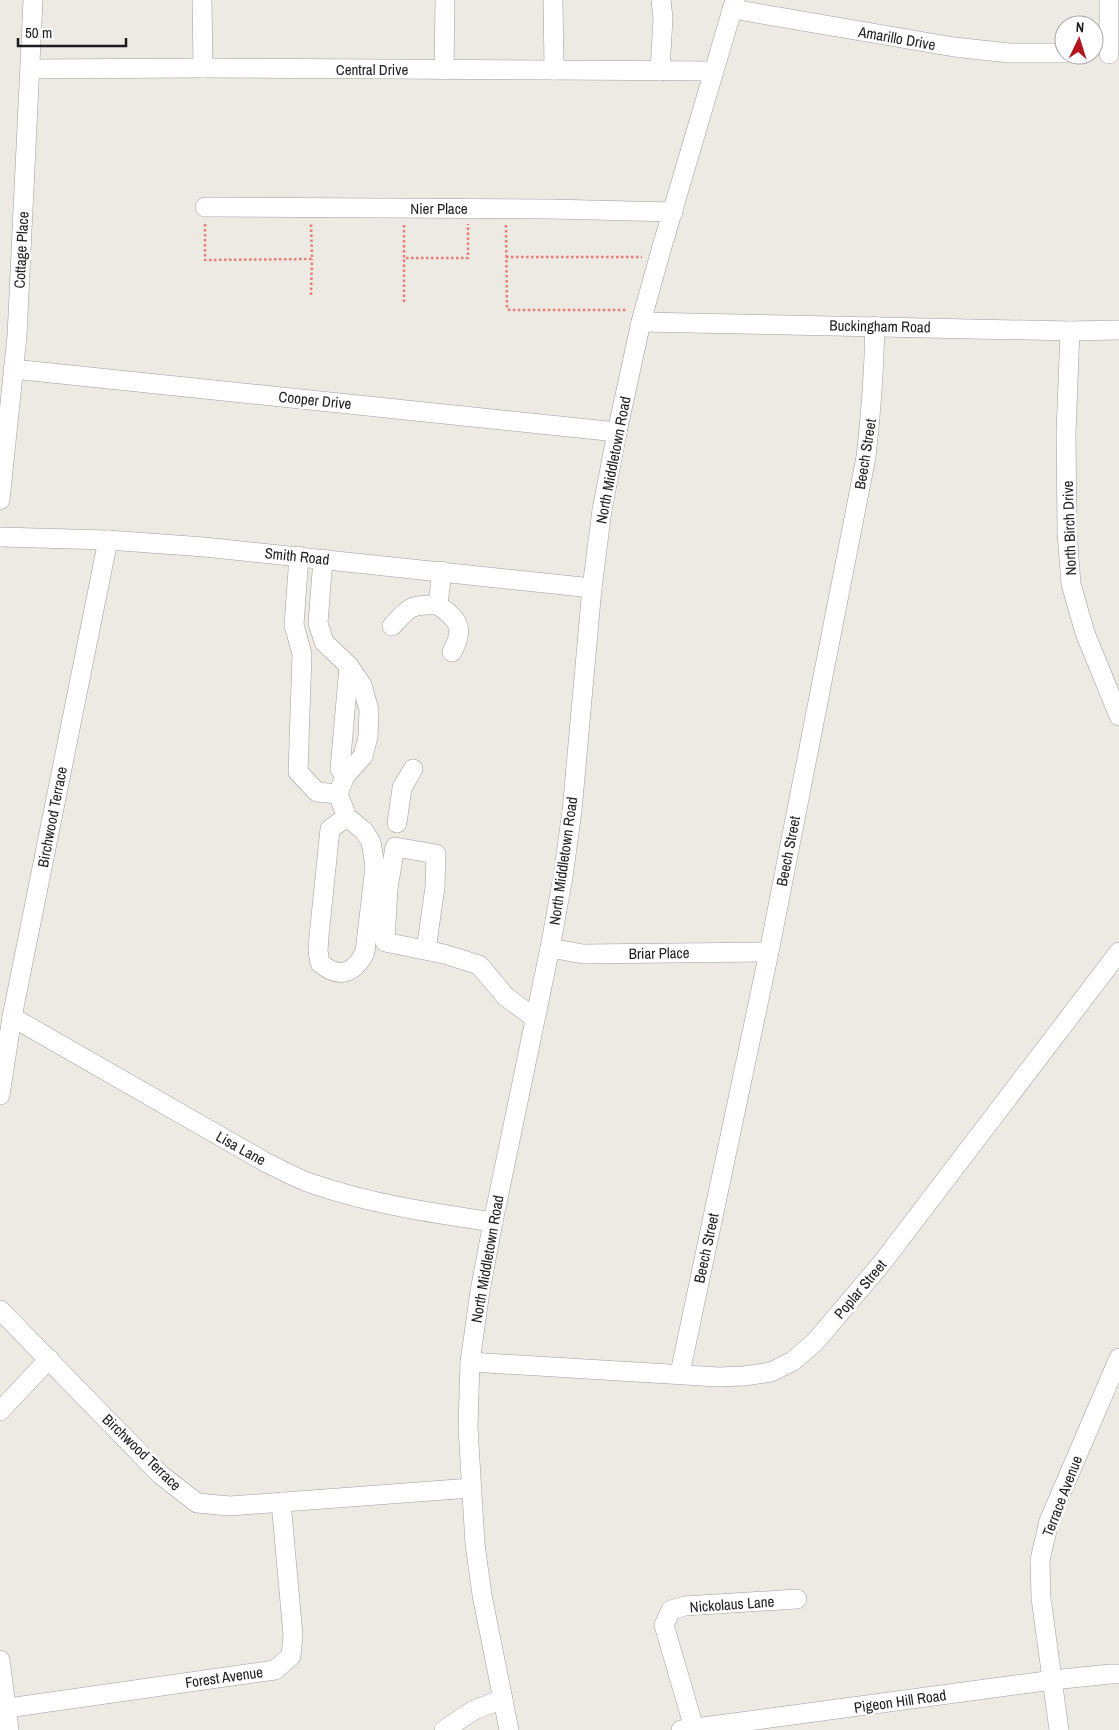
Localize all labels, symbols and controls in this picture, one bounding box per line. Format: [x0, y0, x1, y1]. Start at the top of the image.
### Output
scale bar [18, 15, 125, 47]
north arrow [1054, 15, 1104, 65]
text: N [1075, 18, 1085, 36]
street label: Amarillo Drive [856, 21, 937, 55]
text: 50 m [25, 22, 52, 43]
street label: Central Drive [336, 59, 408, 80]
street label: Nier Place [410, 198, 468, 219]
street label: Cottage Place [8, 211, 34, 289]
street label: Buckingham Road [829, 315, 931, 337]
street label: Cooper Drive [278, 386, 353, 414]
street label: North Middletown Road [590, 395, 636, 525]
street label: Beech Street [849, 417, 881, 491]
street label: North Birch Drive [1057, 480, 1081, 576]
street label: Smith Road [264, 542, 330, 570]
street label: Birchwood Terrace [32, 765, 72, 869]
street label: North Middletown Road [544, 796, 582, 926]
street label: Beech Street [771, 814, 805, 888]
street label: Briar Place [628, 942, 690, 964]
street label: Lisa Lane [212, 1126, 270, 1170]
street label: North Middletown Road [465, 1194, 509, 1324]
street label: Beech Street [688, 1210, 724, 1285]
street label: Poplar Street [829, 1254, 891, 1323]
street label: Birchwood Terrace [98, 1409, 186, 1495]
street label: Terrace Avenue [1037, 1452, 1087, 1540]
street label: Nickolaus Lane [689, 1591, 775, 1617]
street label: Forest Avenue [184, 1661, 264, 1693]
street label: Pigeon Hill Road [852, 1684, 948, 1718]

